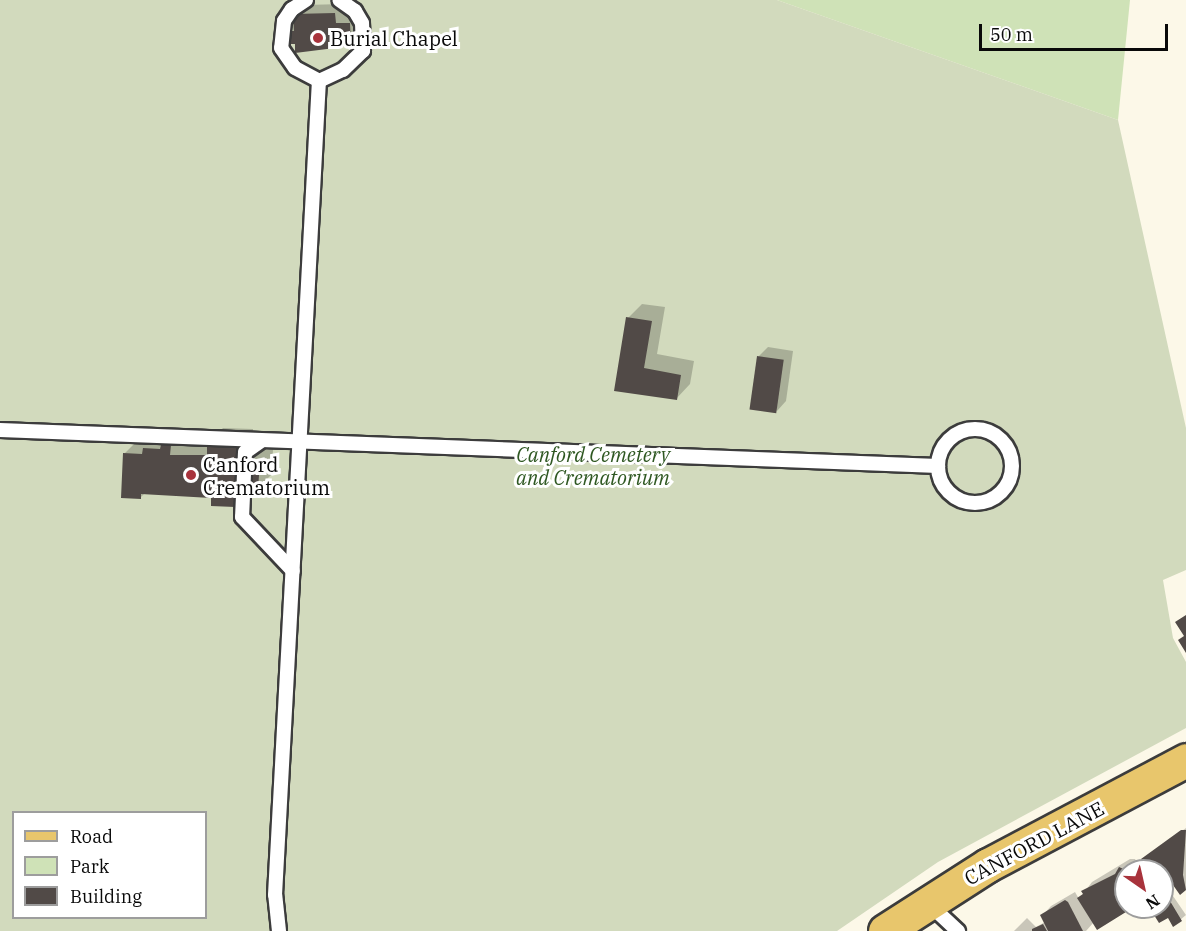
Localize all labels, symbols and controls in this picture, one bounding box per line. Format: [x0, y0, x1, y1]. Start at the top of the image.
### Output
scale bar [982, 12, 1171, 50]
text: 50 m [990, 23, 1033, 46]
place label: Burial Chapel [330, 26, 458, 50]
marker: Burial Chapel [311, 31, 325, 45]
park label: Canford Cemetery and Crematorium [516, 442, 670, 489]
place label: Canford Crematorium [203, 452, 330, 499]
marker: Canford Crematorium [184, 468, 198, 482]
street label: CANFORD LANE [960, 796, 1108, 890]
legend [12, 811, 207, 919]
text: Road [70, 825, 113, 848]
text: Park [70, 855, 109, 878]
north arrow [1114, 859, 1174, 919]
text: Building [70, 885, 142, 908]
text: N [1142, 890, 1164, 914]

